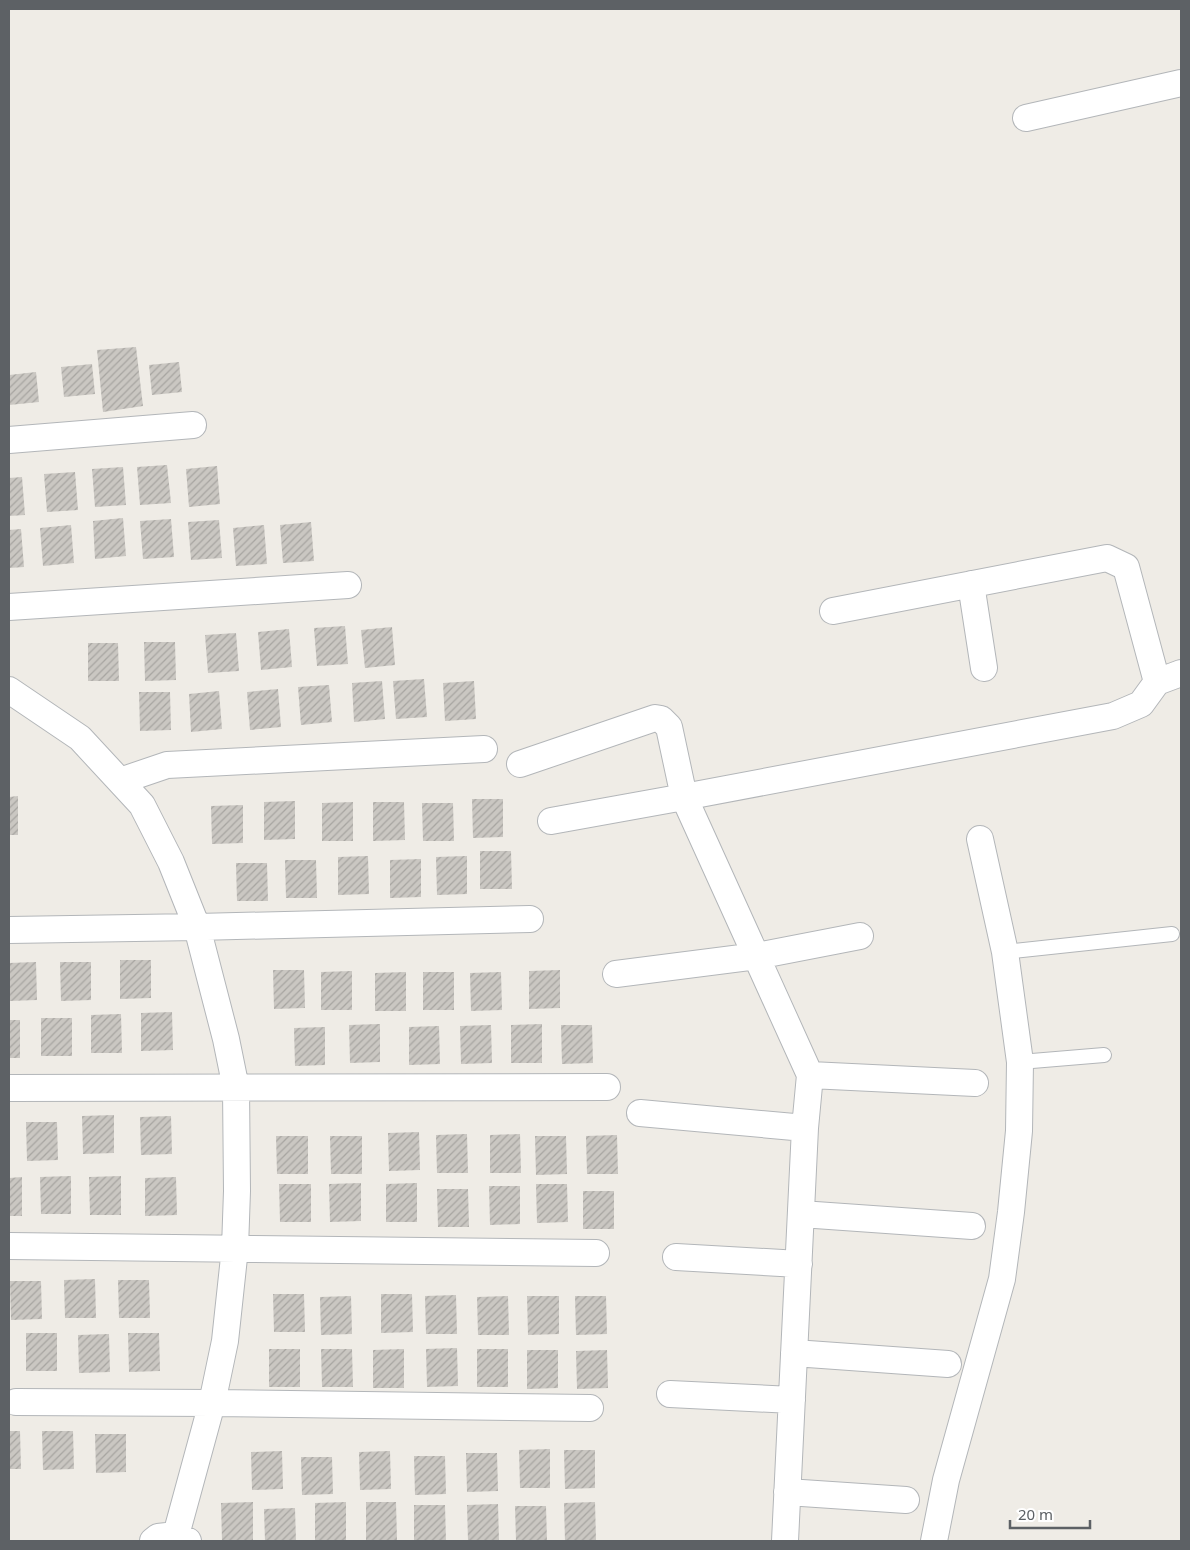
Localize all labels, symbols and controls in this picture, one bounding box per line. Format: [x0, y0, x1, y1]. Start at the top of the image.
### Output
scale bar [1010, 1498, 1090, 1530]
text: 20 m [1018, 1504, 1053, 1524]

